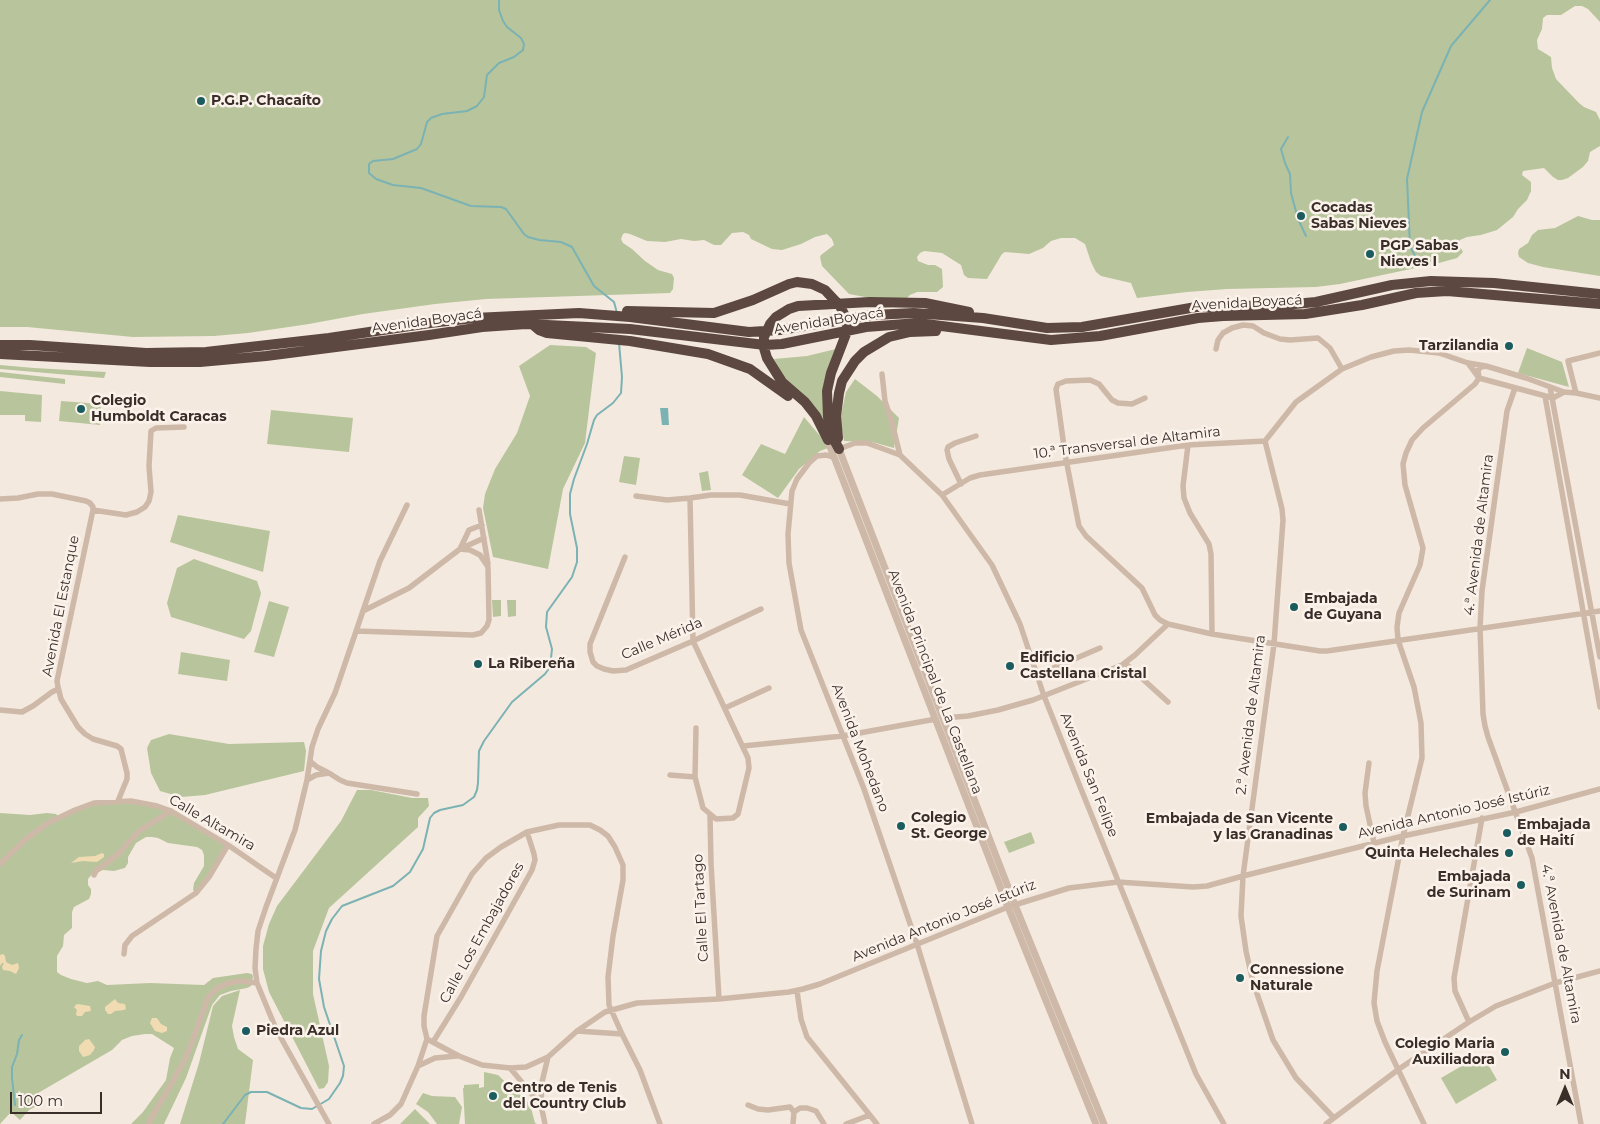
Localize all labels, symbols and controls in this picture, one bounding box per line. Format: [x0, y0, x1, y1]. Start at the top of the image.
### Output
place label: P.G.P. Chacaíto [211, 93, 321, 109]
marker: P.G.P. Chacaíto [195, 95, 207, 107]
place label: Cocadas Sabas Nieves [1311, 200, 1407, 232]
marker: Cocadas Sabas Nieves [1295, 210, 1307, 222]
place label: PGP Sabas Nieves I [1380, 238, 1458, 270]
marker: PGP Sabas Nieves I [1364, 248, 1376, 260]
street label: Avenida Boyacá [1191, 292, 1303, 314]
street label: Avenida Boyacá [773, 304, 885, 338]
street label: Avenida Boyacá [371, 305, 483, 337]
place label: Tarzilandia [1419, 338, 1499, 354]
marker: Tarzilandia [1503, 340, 1515, 352]
place label: Colegio Humboldt Caracas [91, 393, 227, 426]
marker: Colegio Humboldt Caracas [75, 403, 87, 415]
street label: 10.ª Transversal de Altamira [1033, 423, 1221, 463]
street label: 4.ª Avenida de Altamira [1461, 453, 1497, 617]
street label: Avenida El Estanque [39, 534, 83, 678]
street label: Avenida Principal de La Castellana [884, 567, 986, 797]
place label: Embajada de Guyana [1304, 591, 1382, 624]
marker: Embajada de Guyana [1288, 601, 1300, 613]
street label: Calle Mérida [619, 614, 705, 664]
street label: 2.ª Avenida de Altamira [1233, 634, 1269, 796]
place label: Edificio Castellana Cristal [1020, 650, 1147, 682]
place label: La Ribereña [488, 656, 575, 672]
marker: La Ribereña [472, 658, 484, 670]
marker: Edificio Castellana Cristal [1004, 660, 1016, 672]
street label: Avenida Mohedano [828, 681, 892, 815]
street label: Avenida San Felipe [1056, 710, 1122, 840]
street label: Avenida Antonio José Istúriz [1356, 782, 1552, 842]
street label: Calle Altamira [166, 791, 258, 855]
place label: Colegio St. George [911, 810, 987, 842]
place label: Embajada de San Vicente y las Granadinas [1146, 811, 1333, 844]
place label: Embajada de Haití [1517, 817, 1591, 850]
marker: Colegio St. George [895, 820, 907, 832]
marker: Embajada de San Vicente y las Granadinas [1337, 821, 1349, 833]
marker: Embajada de Haití [1501, 827, 1513, 839]
place label: Quinta Helechales [1365, 845, 1499, 861]
marker: Quinta Helechales [1503, 847, 1515, 859]
street label: Calle El Tartago [690, 853, 712, 963]
street label: Calle Los Embajadores [436, 860, 528, 1006]
street label: 4.ª Avenida de Altamira [1537, 863, 1585, 1025]
place label: Embajada de Surinam [1427, 869, 1511, 902]
street label: Avenida Antonio José Istúriz [850, 876, 1038, 966]
marker: Embajada de Surinam [1515, 879, 1527, 891]
place label: Connessione Naturale [1250, 962, 1344, 994]
marker: Connessione Naturale [1234, 972, 1246, 984]
place label: Piedra Azul [256, 1023, 339, 1039]
marker: Piedra Azul [240, 1025, 252, 1037]
place label: Colegio Maria Auxiliadora [1395, 1036, 1495, 1068]
marker: Colegio Maria Auxiliadora [1499, 1046, 1511, 1058]
north arrow [1540, 1064, 1590, 1114]
text: N [1559, 1065, 1571, 1083]
place label: Centro de Tenis del Country Club [503, 1080, 626, 1112]
scale bar [12, 1082, 105, 1114]
marker: Centro de Tenis del Country Club [487, 1090, 499, 1102]
text: 100 m [18, 1091, 63, 1110]

